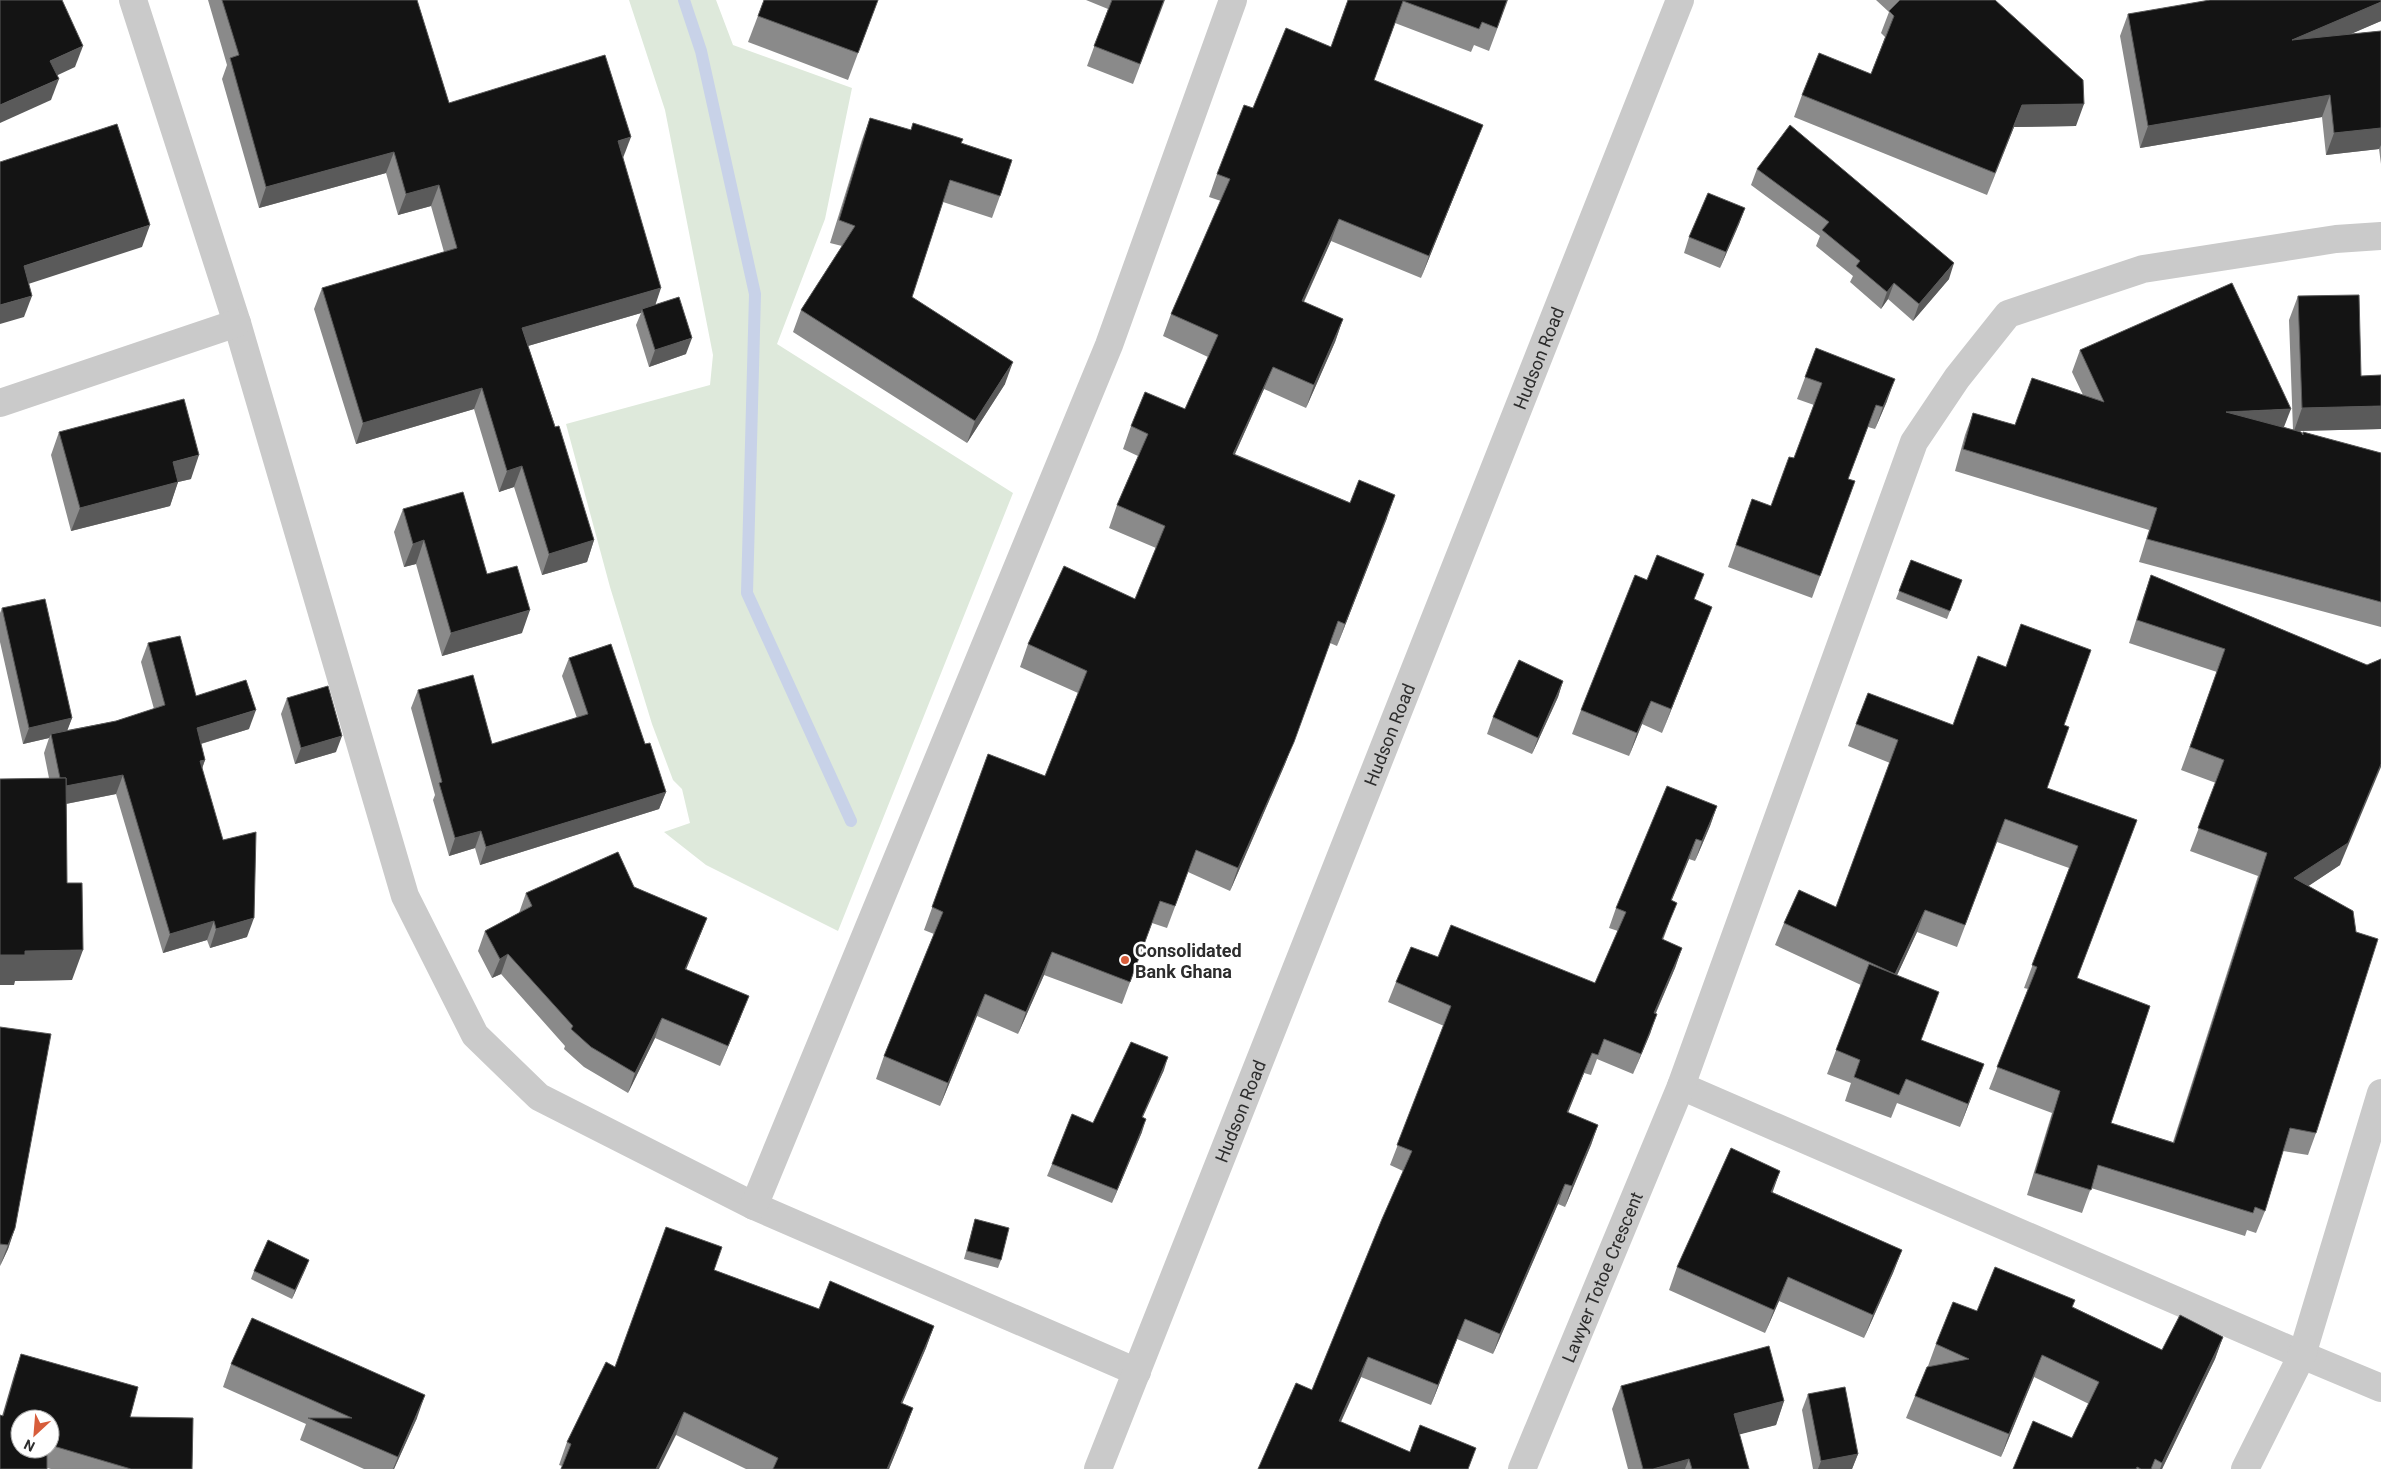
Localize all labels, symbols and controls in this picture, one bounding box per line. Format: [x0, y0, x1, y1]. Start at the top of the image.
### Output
street label: Hudson Road [1508, 304, 1568, 412]
street label: Hudson Road [1359, 680, 1419, 789]
place label: Consolidated Bank Ghana [1135, 940, 1242, 982]
marker: Consolidated Bank Ghana [1119, 954, 1131, 966]
street label: Hudson Road [1210, 1057, 1270, 1165]
street label: Lawyer Totoe Crescent [1557, 1188, 1647, 1365]
north arrow [10, 1409, 60, 1459]
text: N [21, 1436, 37, 1455]

